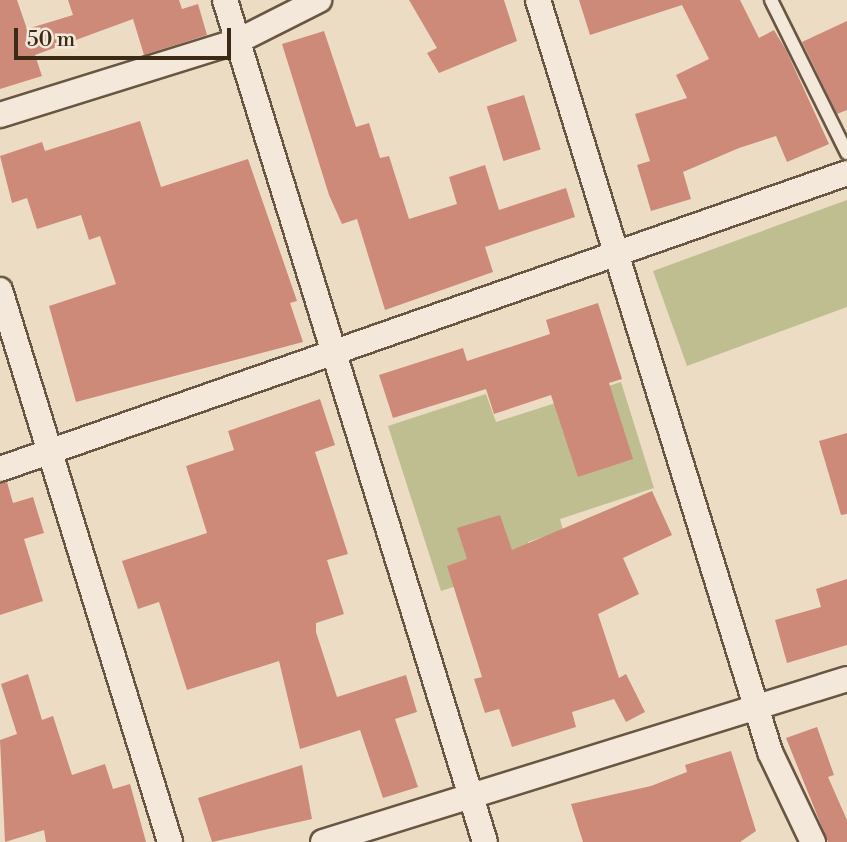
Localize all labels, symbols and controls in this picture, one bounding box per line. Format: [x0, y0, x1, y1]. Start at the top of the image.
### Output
scale bar [18, 14, 234, 58]
text: 50 m [27, 27, 75, 53]

